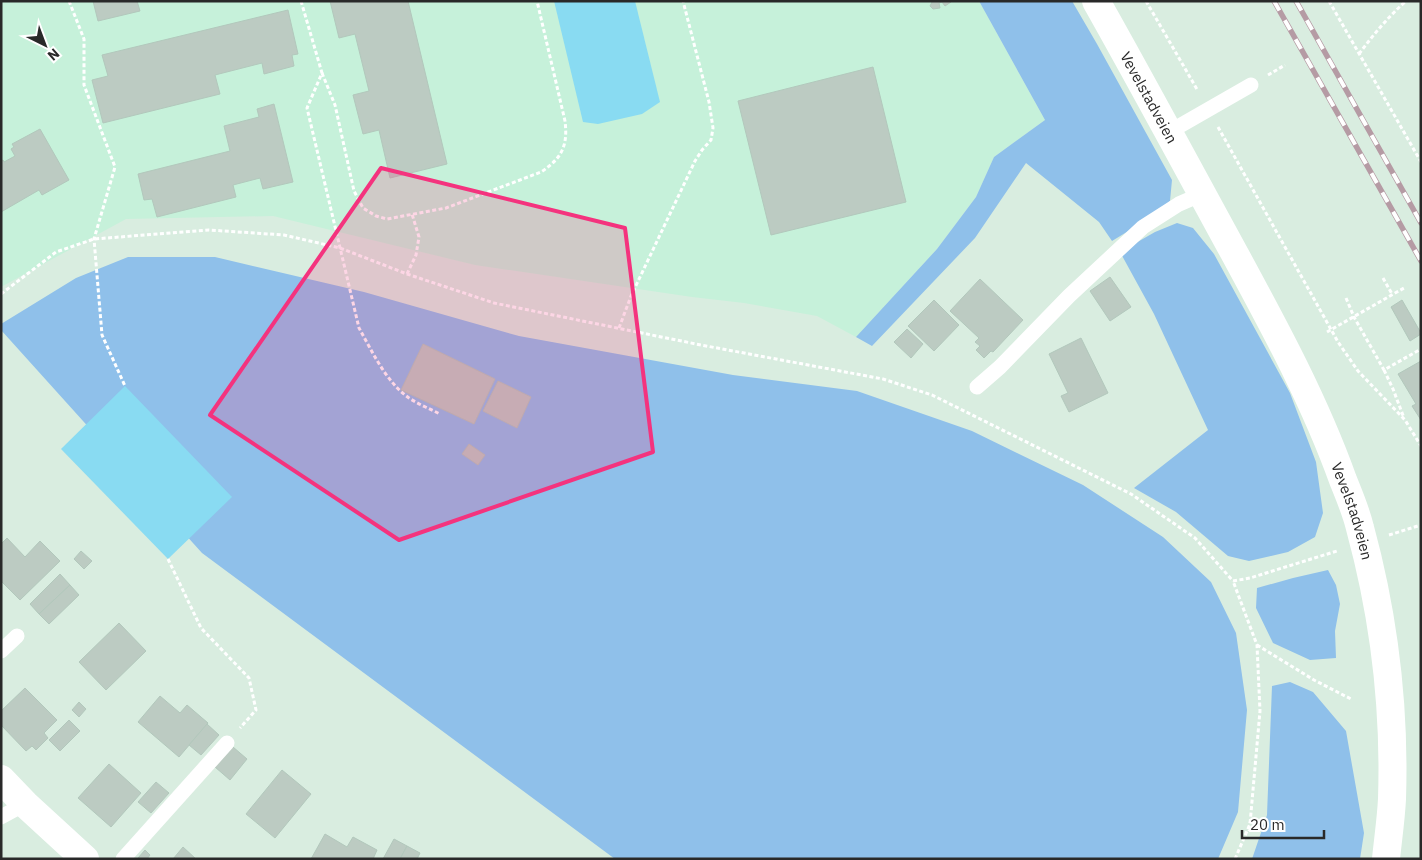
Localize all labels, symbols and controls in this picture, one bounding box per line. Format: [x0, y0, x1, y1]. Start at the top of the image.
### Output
north arrow [20, 20, 70, 70]
text: N [44, 45, 63, 65]
street label: Vevelstadveien [1117, 48, 1182, 146]
street label: Vevelstadveien [1328, 460, 1377, 562]
scale bar [1242, 808, 1324, 840]
text: 20 m [1250, 815, 1285, 834]

